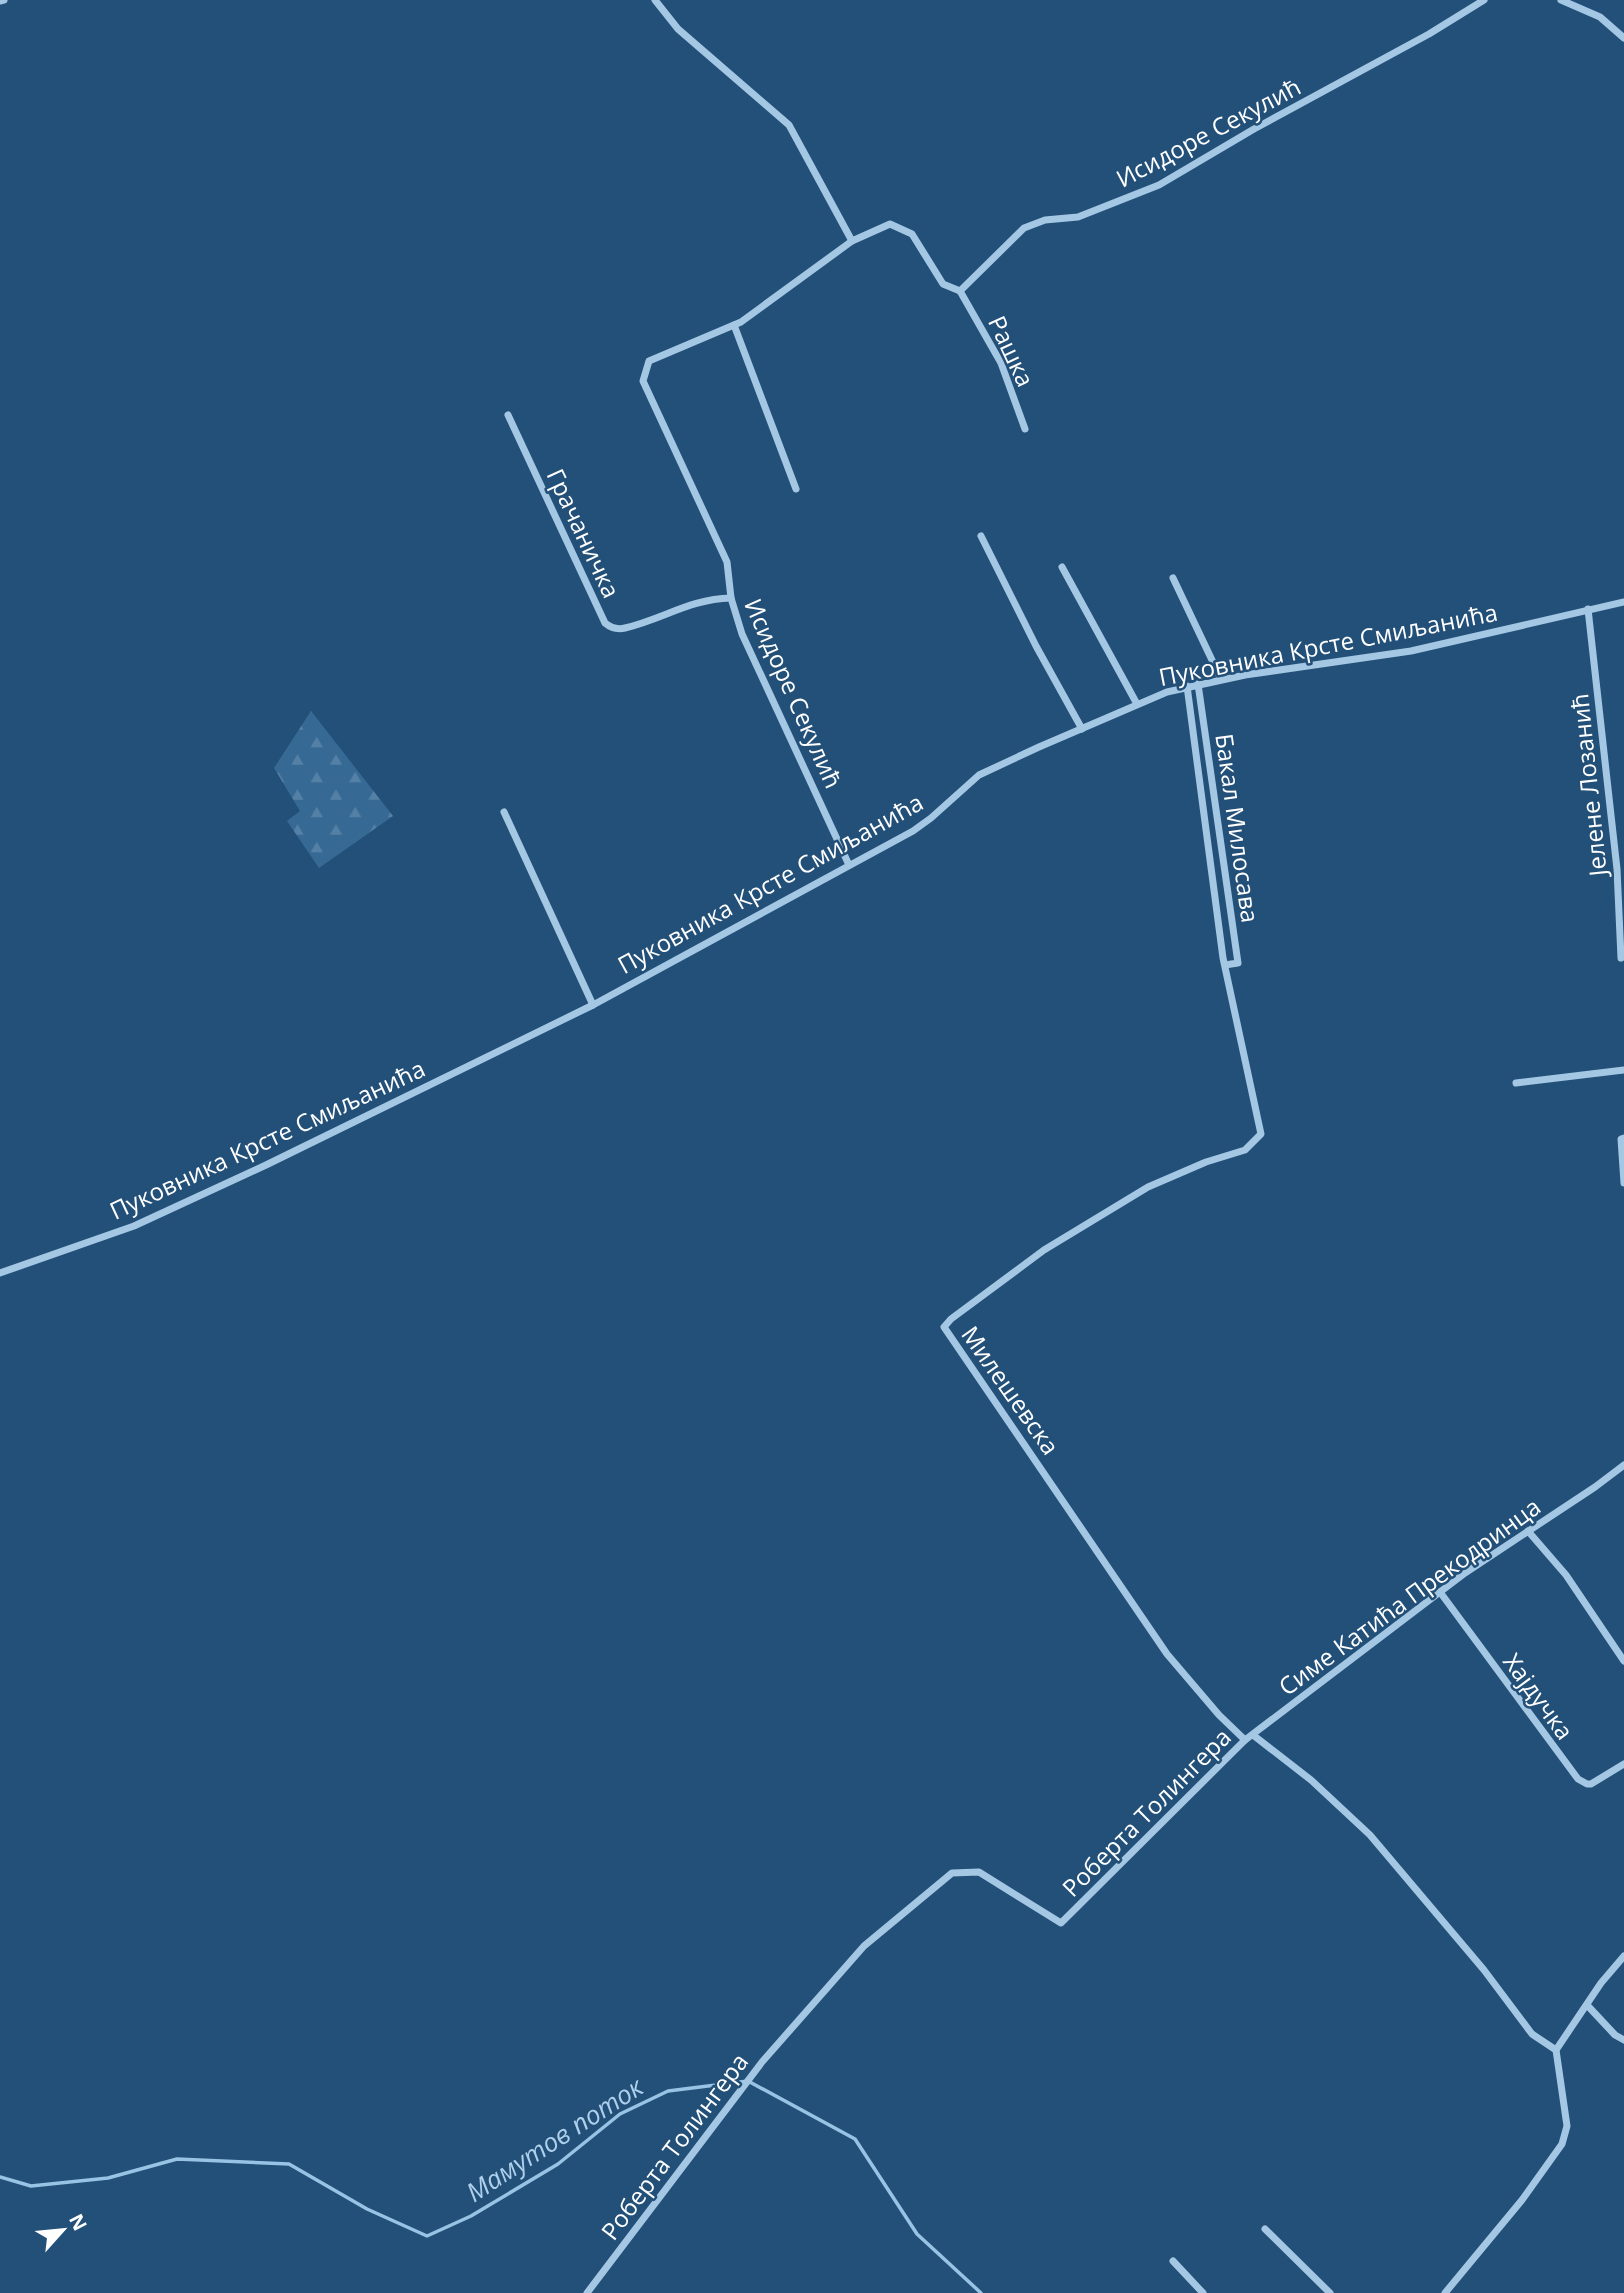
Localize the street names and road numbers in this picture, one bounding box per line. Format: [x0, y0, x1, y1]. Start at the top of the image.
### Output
street label: Исидоре Секулић [1110, 69, 1306, 195]
street label: Рашка [981, 310, 1043, 392]
street label: Грачаничка [540, 463, 628, 603]
street label: Исидоре Секулић [737, 593, 851, 793]
street label: Пуковника Крсте Смиљанића [1156, 595, 1500, 693]
street label: Јелене Лозанић [1562, 692, 1614, 880]
street label: Бакал Милосава [1208, 731, 1268, 925]
street label: Пуковника Крсте Смиљанића [611, 785, 929, 981]
street label: Пуковника Крсте Смиљанића [104, 1051, 430, 1227]
street label: Милешевска [954, 1319, 1068, 1461]
street label: Симе Катића Прекодринца [1271, 1490, 1547, 1702]
street label: Хајдучка [1496, 1646, 1582, 1746]
street label: Роберта Толингера [1054, 1720, 1238, 1904]
street label: Роберта Толингера [593, 2046, 755, 2246]

